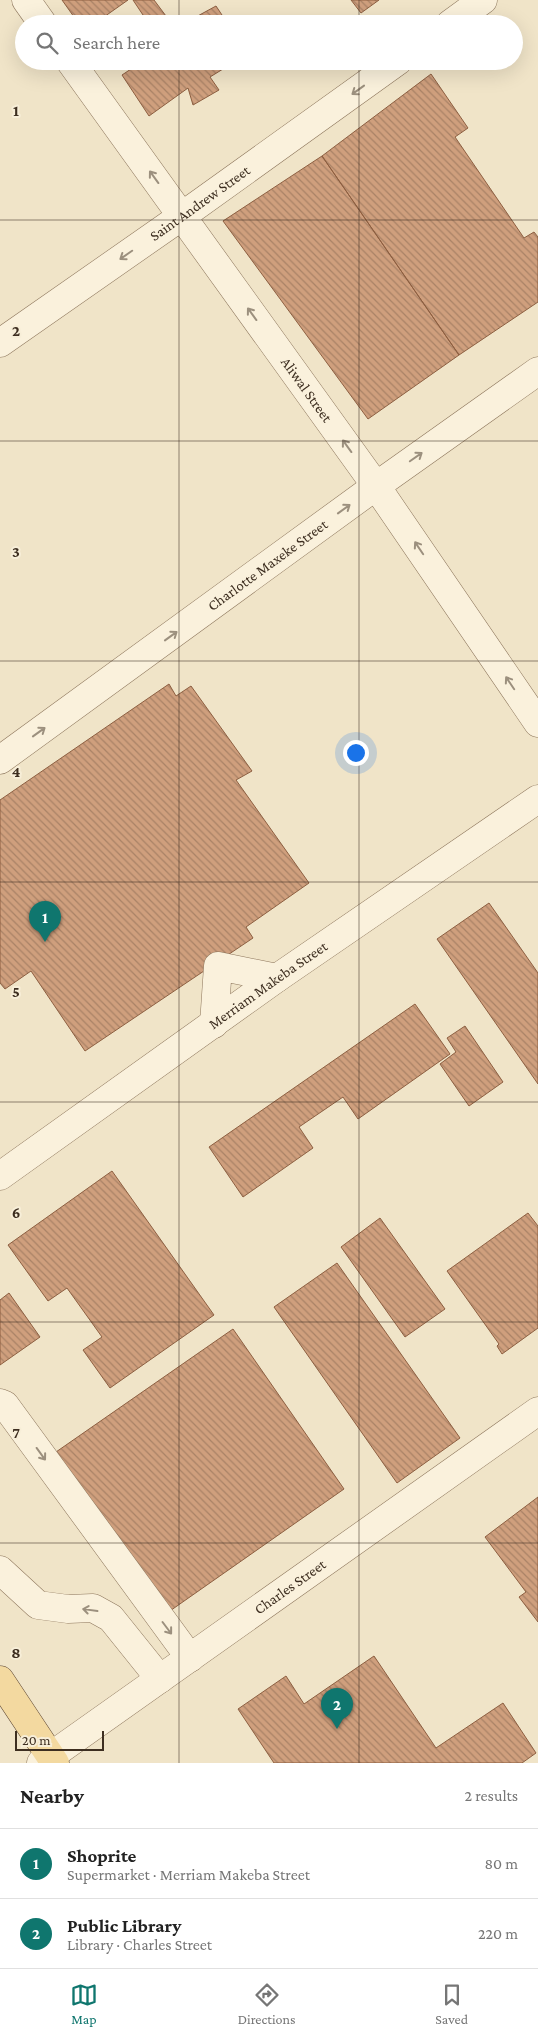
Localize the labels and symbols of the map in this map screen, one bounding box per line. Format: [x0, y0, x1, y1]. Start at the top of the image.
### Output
one-way arrow [351, 85, 365, 95]
text: 1 [13, 102, 19, 119]
street label: Saint Andrew Street [147, 161, 254, 244]
one-way arrow [149, 170, 159, 184]
one-way arrow [120, 250, 134, 260]
one-way arrow [247, 308, 258, 321]
text: 2 [12, 322, 20, 339]
street label: Aliwal Street [278, 354, 336, 426]
one-way arrow [342, 439, 352, 453]
one-way arrow [408, 452, 422, 462]
one-way arrow [337, 504, 351, 514]
street label: Charlotte Maxeke Street [205, 516, 331, 614]
one-way arrow [414, 542, 424, 556]
text: 3 [12, 543, 20, 560]
one-way arrow [163, 631, 177, 641]
one-way arrow [505, 676, 515, 690]
one-way arrow [32, 726, 45, 737]
your location [343, 740, 369, 766]
text: 4 [12, 763, 21, 780]
pin: 1 [29, 901, 61, 942]
street label: Merriam Makeba Street [206, 937, 331, 1032]
text: 5 [12, 983, 20, 1000]
text: 6 [12, 1204, 20, 1221]
text: 7 [12, 1424, 20, 1441]
one-way arrow [35, 1447, 46, 1460]
street label: Charles Street [251, 1555, 329, 1617]
one-way arrow [83, 1605, 99, 1615]
one-way arrow [162, 1621, 173, 1634]
text: 8 [11, 1644, 21, 1661]
pin: 2 [321, 1688, 353, 1729]
scale bar [15, 1728, 104, 1751]

